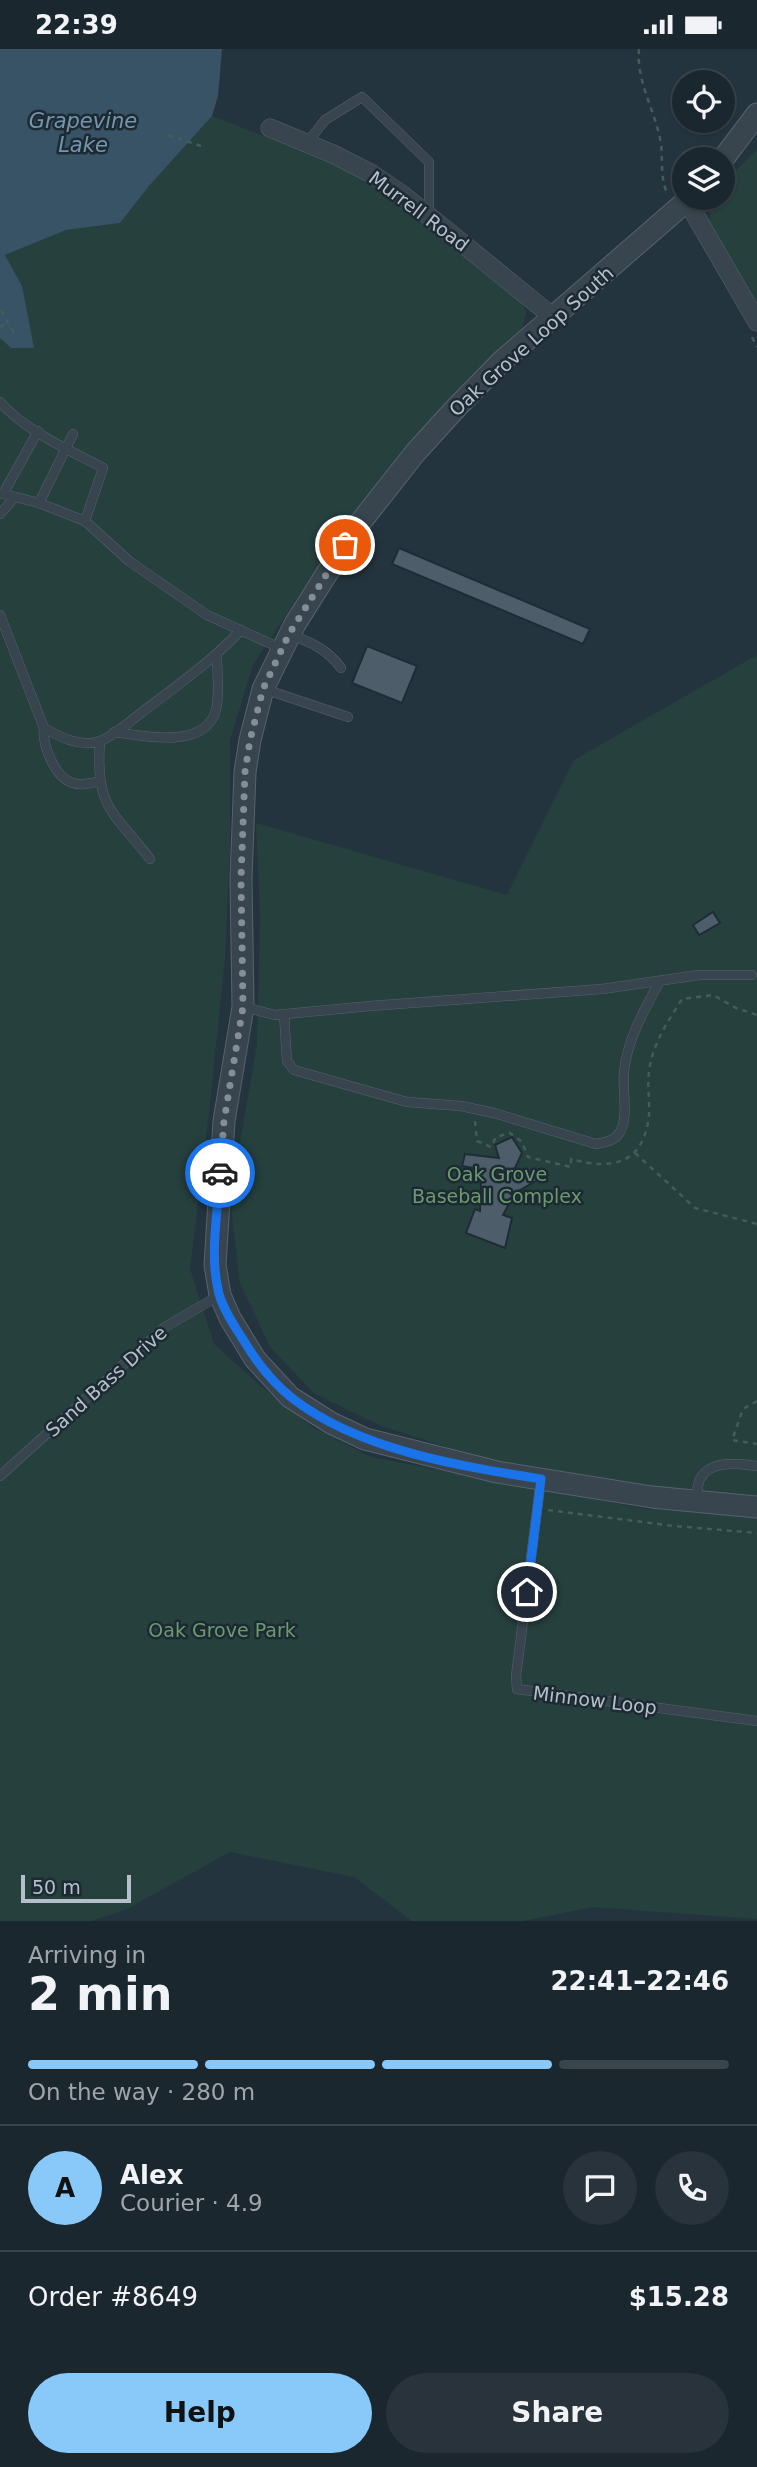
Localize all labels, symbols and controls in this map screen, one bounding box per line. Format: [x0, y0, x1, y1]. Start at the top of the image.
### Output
text: 22:39 [35, 10, 118, 40]
map controls [672, 70, 735, 210]
button: locate [672, 70, 735, 133]
water label: Grapevine Lake [29, 109, 137, 157]
button: layers [672, 147, 735, 210]
street label: Murrell Road [365, 166, 473, 256]
street label: Oak Grove Loop South [444, 262, 618, 420]
pin [315, 515, 375, 575]
icon: bag [326, 526, 364, 564]
courier [185, 1138, 255, 1208]
icon: car [201, 1154, 239, 1192]
park label: Oak Grove Baseball Complex [412, 1163, 582, 1207]
street label: Sand Bass Drive [41, 1321, 171, 1441]
pin [497, 1562, 557, 1622]
icon: home [508, 1573, 546, 1611]
park label: Oak Grove Park [148, 1619, 296, 1641]
street label: Minnow Loop [532, 1681, 658, 1719]
scale bar [21, 1872, 131, 1904]
text: 50 m [32, 1876, 81, 1898]
text: Arriving in [28, 1942, 146, 1968]
text: 22:41–22:46 [550, 1966, 729, 1996]
text: 2 min [28, 1967, 172, 2021]
text: On the way · 280 m [28, 2079, 255, 2105]
button: chat [563, 2151, 637, 2225]
button: phone [655, 2151, 729, 2225]
text: Alex [120, 2160, 183, 2190]
text: A [55, 2173, 75, 2203]
text: Courier · 4.9 [120, 2190, 263, 2216]
text: Order #8649 [28, 2282, 198, 2312]
text: $15.28 [629, 2282, 729, 2312]
button: Help [28, 2373, 372, 2453]
button: Share [386, 2373, 729, 2453]

